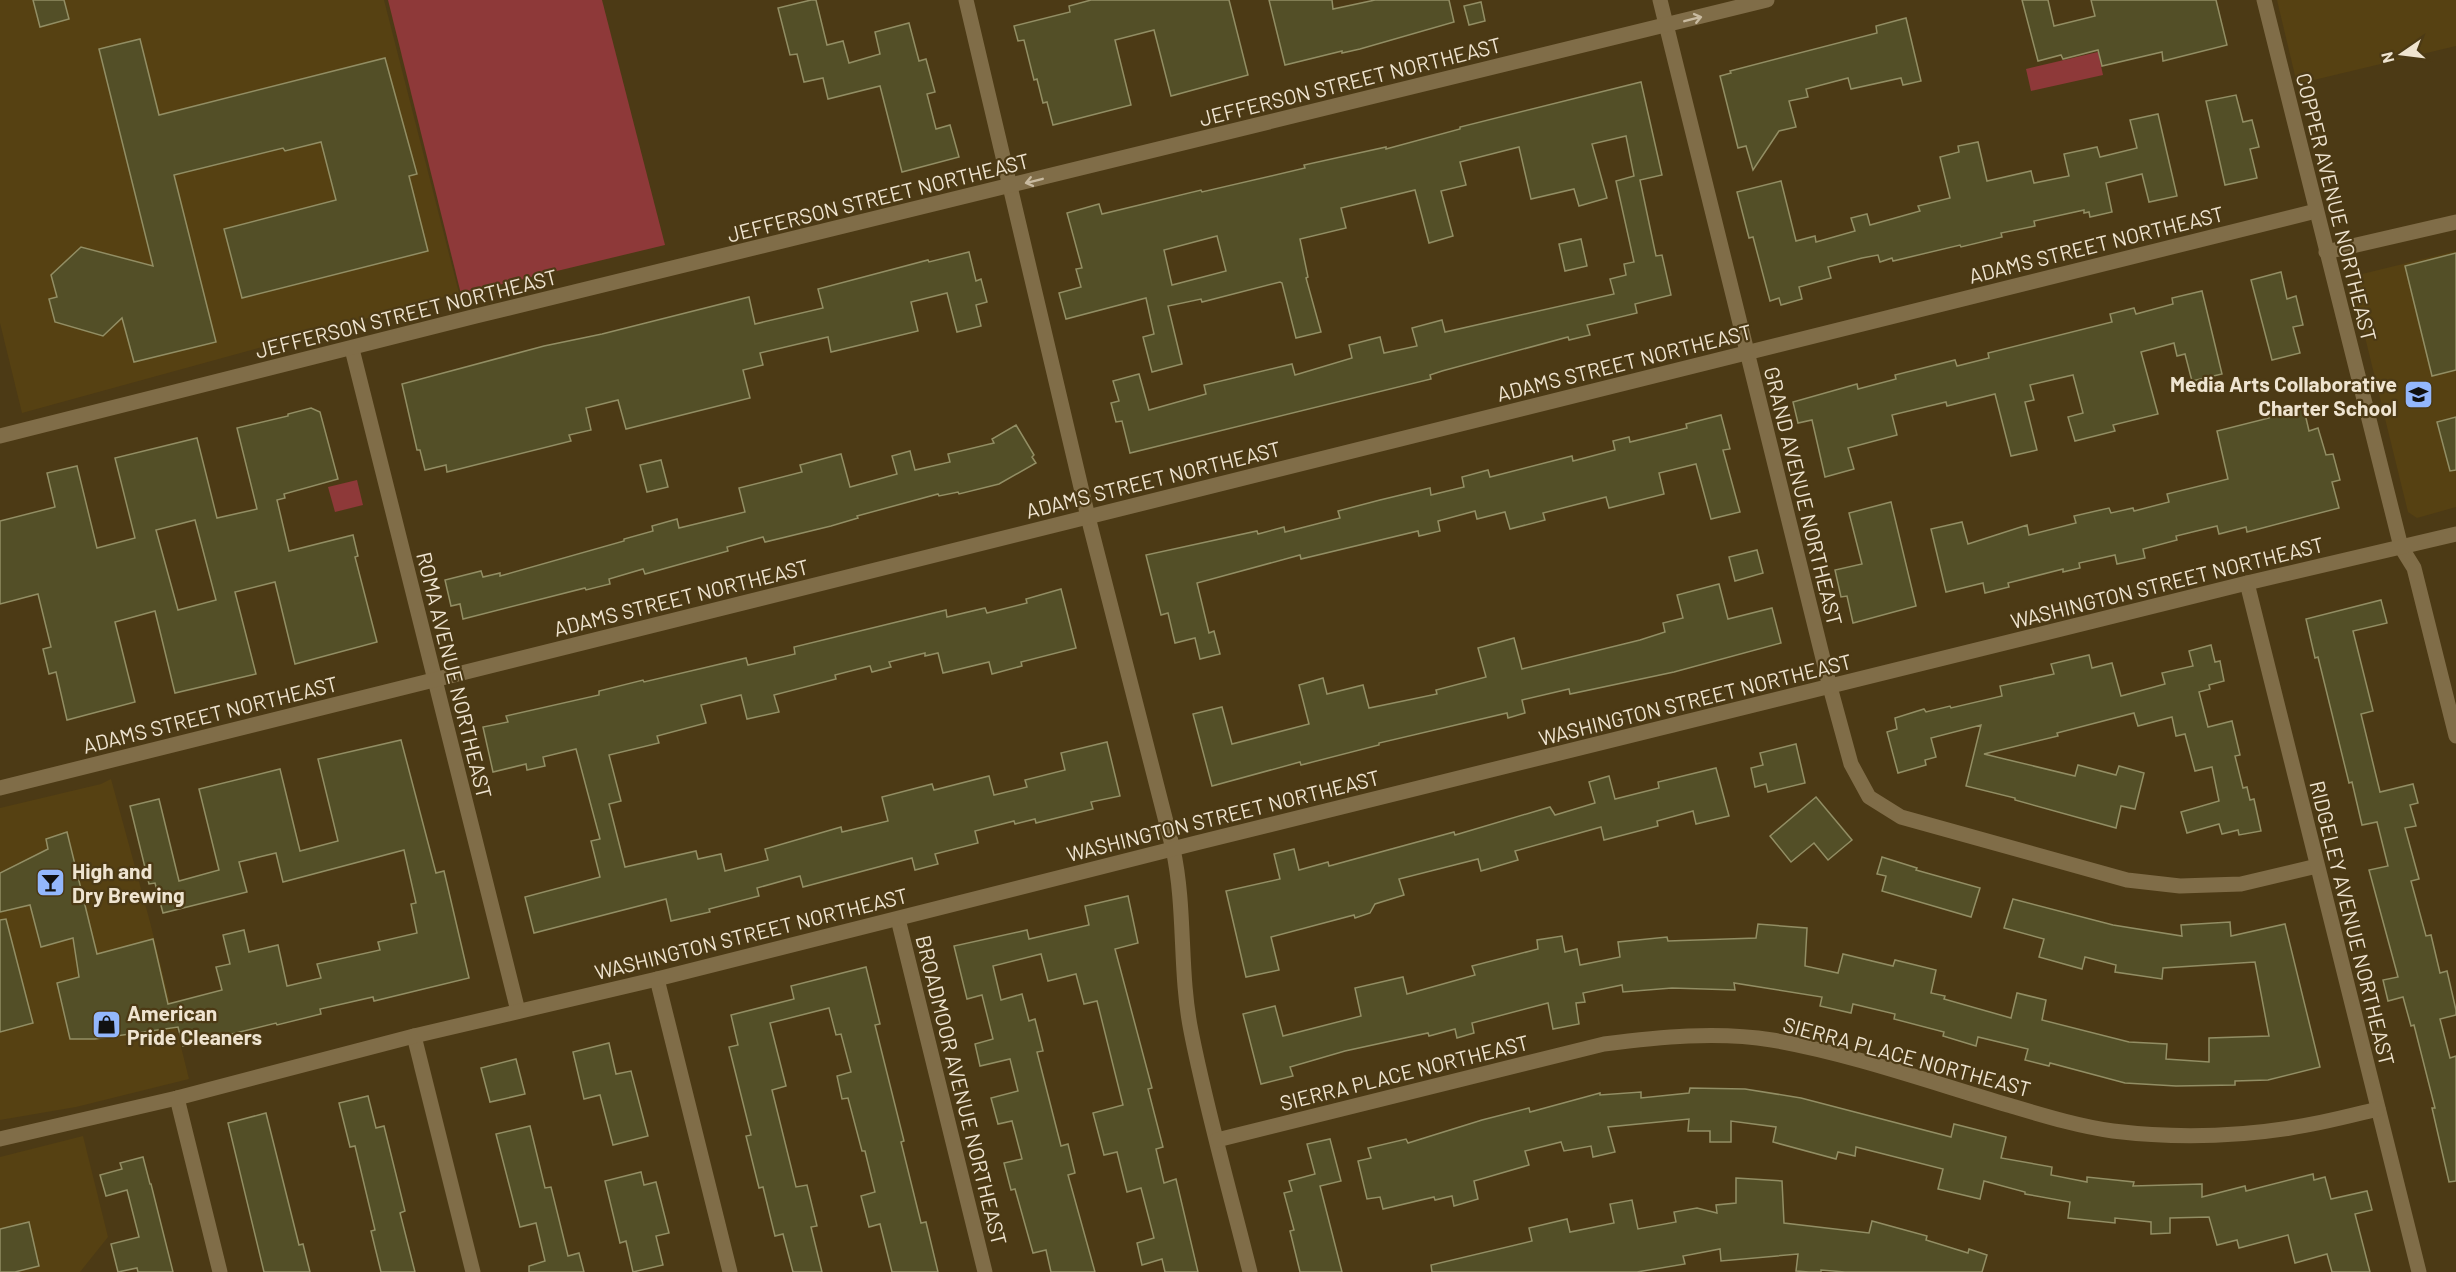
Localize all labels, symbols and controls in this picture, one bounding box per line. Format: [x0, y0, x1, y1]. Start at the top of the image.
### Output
one-way arrow [1683, 12, 1702, 24]
north arrow [2372, 24, 2432, 84]
street label: JEFFERSON STREET NORTHEAST [1196, 31, 1504, 131]
text: N [2376, 50, 2397, 65]
street label: COPPER AVENUE NORTHEAST [2291, 70, 2383, 344]
street label: JEFFERSON STREET NORTHEAST [724, 147, 1032, 247]
one-way arrow [1024, 175, 1043, 187]
street label: ADAMS STREET NORTHEAST [1966, 200, 2226, 288]
street label: JEFFERSON STREET NORTHEAST [252, 263, 560, 363]
street label: ADAMS STREET NORTHEAST [1494, 318, 1754, 406]
street label: GRAND AVENUE NORTHEAST [1760, 364, 1848, 628]
place label: Media Arts Collaborative Charter School [2170, 371, 2397, 420]
school or university icon: Media Arts Collaborative Charter School [2402, 379, 2434, 411]
street label: ADAMS STREET NORTHEAST [1023, 435, 1283, 523]
street label: WASHINGTON STREET NORTHEAST [2008, 531, 2326, 633]
street label: ROMA AVENUE NORTHEAST [412, 549, 498, 801]
street label: ADAMS STREET NORTHEAST [551, 553, 811, 641]
street label: WASHINGTON STREET NORTHEAST [1536, 648, 1854, 750]
street label: ADAMS STREET NORTHEAST [80, 670, 340, 758]
street label: WASHINGTON STREET NORTHEAST [1064, 764, 1382, 866]
street label: RIDGELEY AVENUE NORTHEAST [2305, 778, 2401, 1068]
place label: High and Dry Brewing [72, 858, 185, 907]
bar icon: High and Dry Brewing [35, 866, 67, 898]
street label: WASHINGTON STREET NORTHEAST [592, 882, 910, 984]
street label: BROADMOOR AVENUE NORTHEAST [911, 932, 1013, 1248]
place label: American Pride Cleaners [127, 1000, 262, 1049]
shop icon: American Pride Cleaners [90, 1008, 122, 1040]
street label: SIERRA PLACE NORTHEAST [1780, 1011, 2034, 1101]
street label: SIERRA PLACE NORTHEAST [1277, 1029, 1531, 1115]

